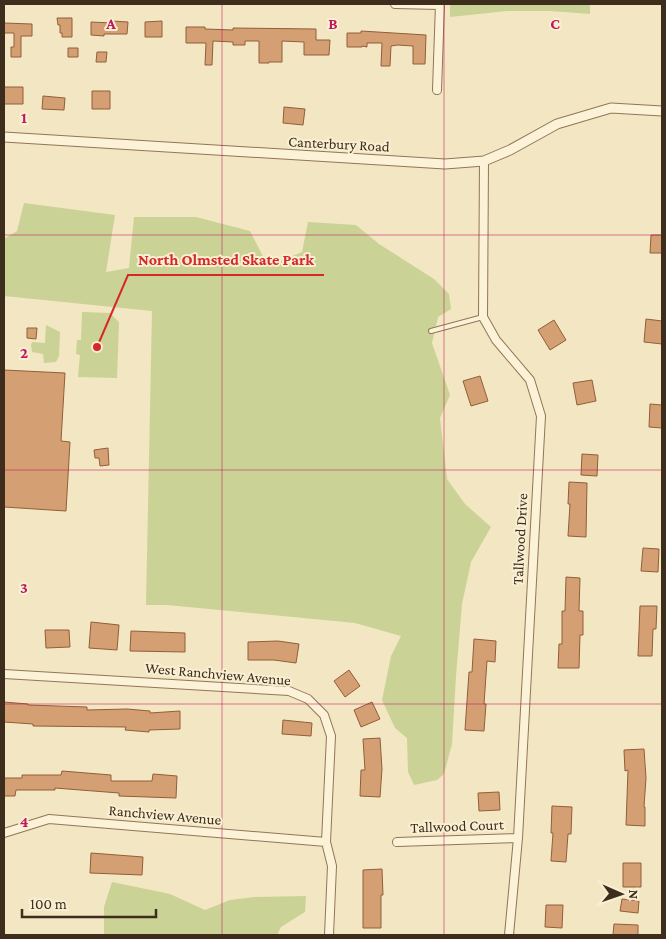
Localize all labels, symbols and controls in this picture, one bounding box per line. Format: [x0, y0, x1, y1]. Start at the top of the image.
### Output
text: A [105, 15, 116, 32]
text: B [328, 15, 338, 32]
text: C [550, 15, 560, 32]
text: 1 [21, 109, 27, 126]
street label: Canterbury Road [288, 133, 390, 156]
callout: North Olmsted Skate Park [128, 244, 324, 275]
text: North Olmsted Skate Park [138, 251, 314, 268]
text: 2 [20, 344, 28, 361]
street label: Tallwood Drive [510, 492, 530, 585]
text: 3 [20, 579, 28, 596]
street label: West Ranchview Avenue [144, 660, 292, 688]
street label: Ranchview Avenue [108, 802, 222, 828]
text: 4 [20, 813, 29, 830]
street label: Tallwood Court [410, 816, 505, 836]
north arrow [596, 869, 646, 919]
scale bar [22, 886, 156, 918]
text: N [626, 889, 642, 900]
text: 100 m [30, 896, 67, 912]

